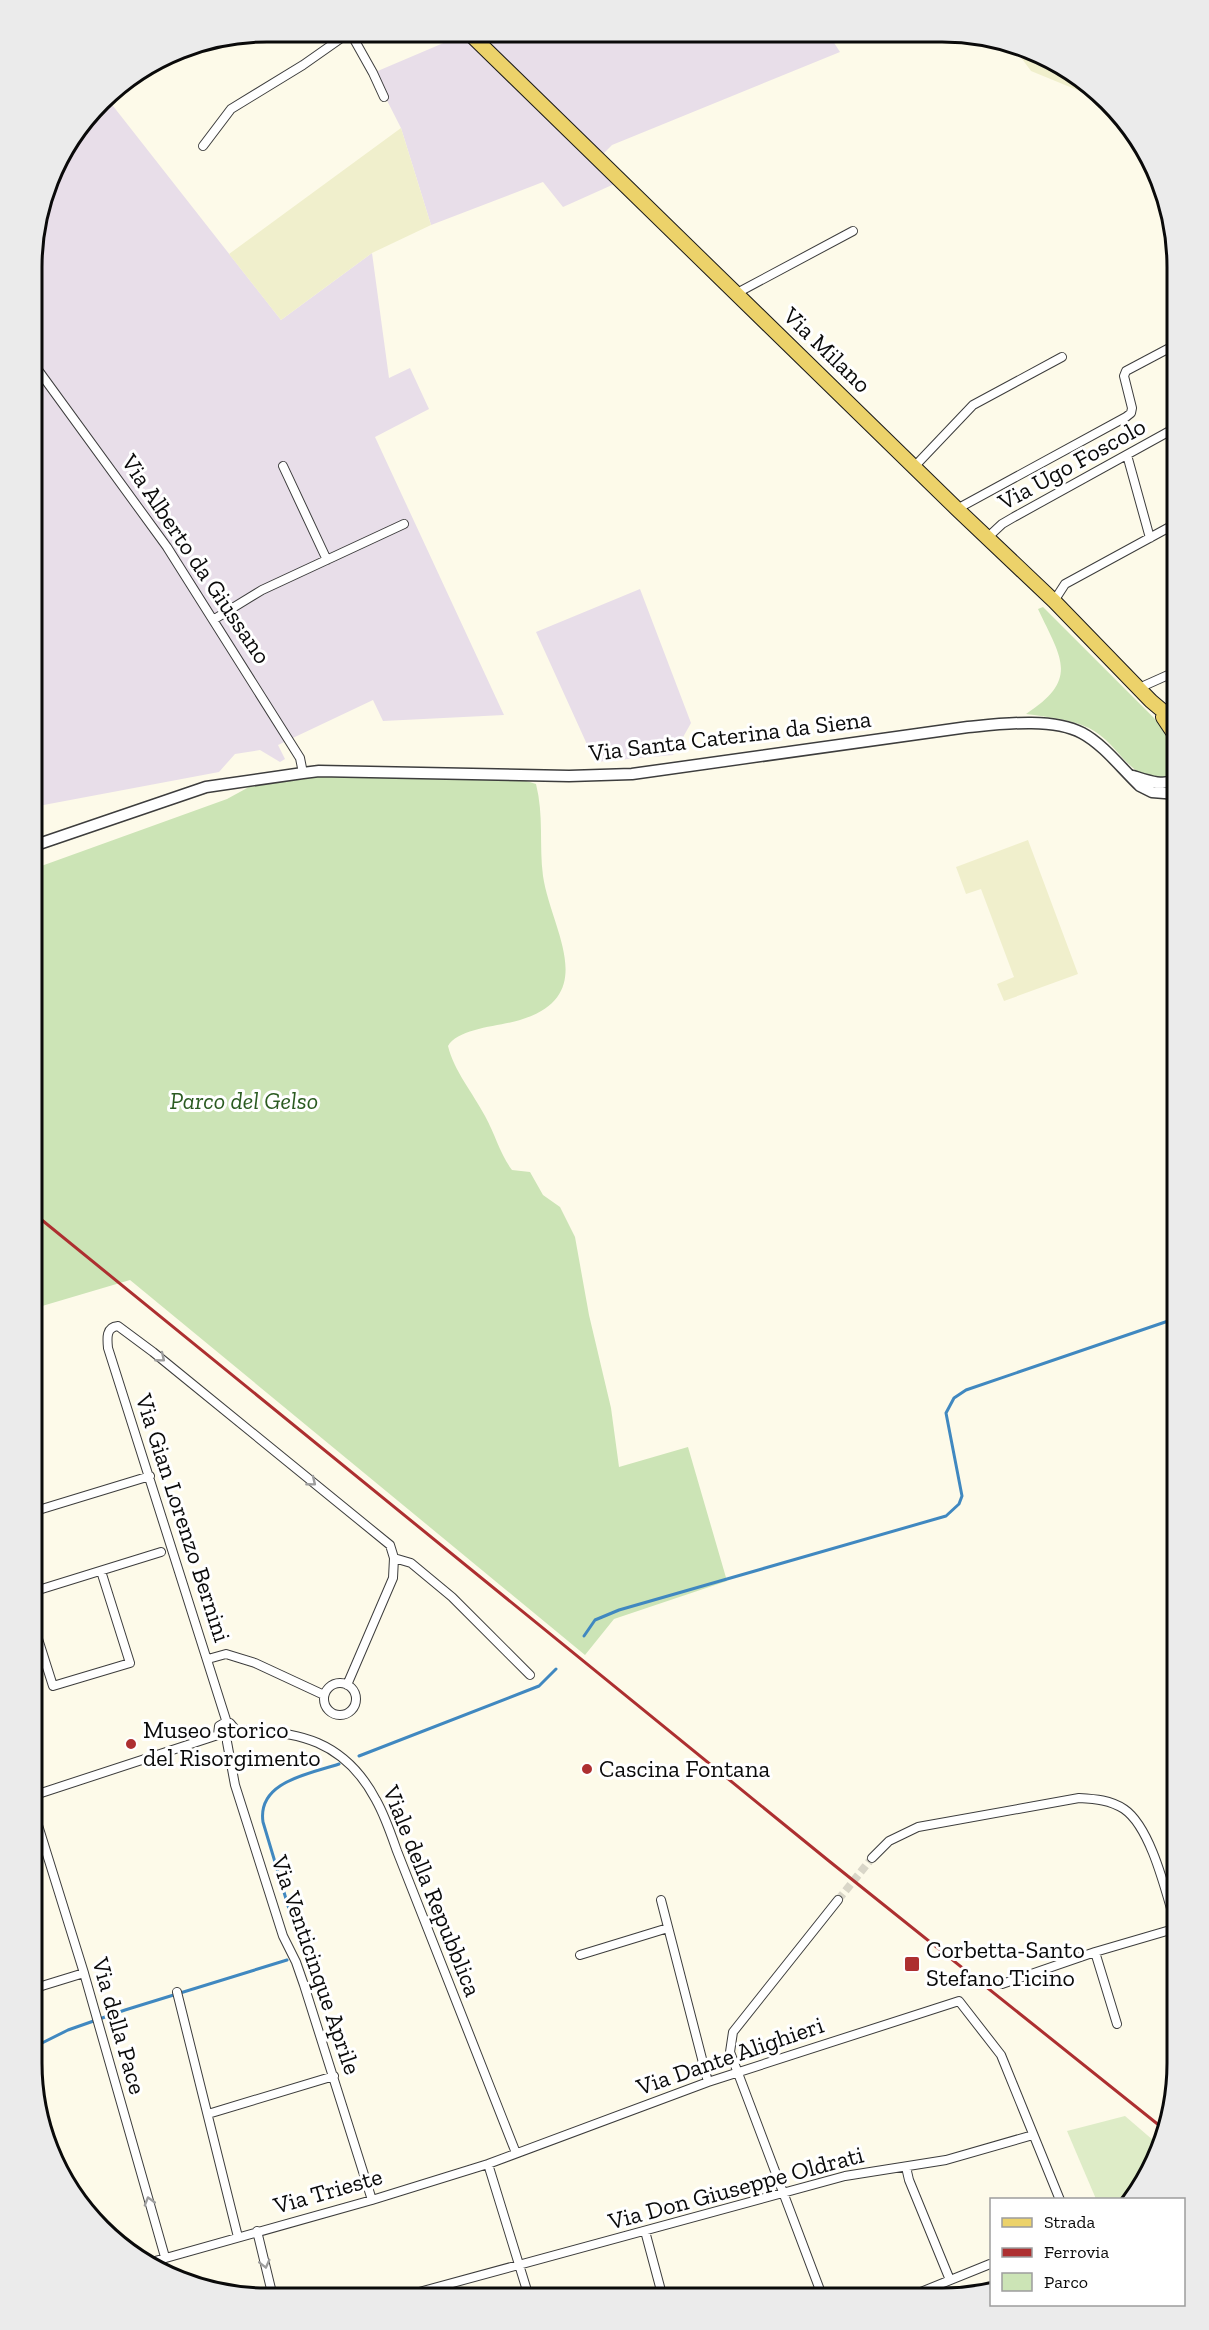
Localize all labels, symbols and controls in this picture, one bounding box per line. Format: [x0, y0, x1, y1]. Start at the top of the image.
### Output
street label: Via Milano [777, 300, 877, 399]
street label: Via Ugo Foscolo [992, 411, 1151, 517]
street label: Via Alberto da Giussano [115, 448, 277, 669]
street label: Via Santa Caterina da Siena [586, 704, 873, 767]
park label: Parco del Gelso [170, 1086, 318, 1115]
one-way arrow [154, 1351, 165, 1362]
street label: Via Gian Lorenzo Bernini [129, 1389, 237, 1646]
one-way arrow [305, 1474, 316, 1485]
place label: Museo storico del Risorgimento [143, 1715, 321, 1772]
marker: Museo storico del Risorgimento [124, 1737, 138, 1751]
place label: Cascina Fontana [599, 1754, 770, 1783]
marker: Cascina Fontana [580, 1762, 594, 1776]
street label: Viale della Repubblica [377, 1780, 488, 2001]
street label: Via Venticinque Aprile [265, 1851, 368, 2078]
place label: Corbetta-Santo Stefano Ticino [926, 1935, 1085, 1992]
street label: Via della Pace [86, 1953, 153, 2097]
marker: Corbetta-Santo Stefano Ticino [903, 1955, 921, 1973]
street label: Via Dante Alighieri [632, 2010, 827, 2101]
street label: Via Don Giuseppe Oldrati [604, 2139, 867, 2236]
street label: Via Trieste [269, 2161, 386, 2220]
one-way arrow [144, 2196, 156, 2207]
legend [990, 2198, 1185, 2306]
text: Strada [1044, 2211, 1095, 2233]
text: Ferrovia [1044, 2241, 1109, 2263]
one-way arrow [258, 2259, 271, 2269]
text: Parco [1044, 2271, 1088, 2293]

